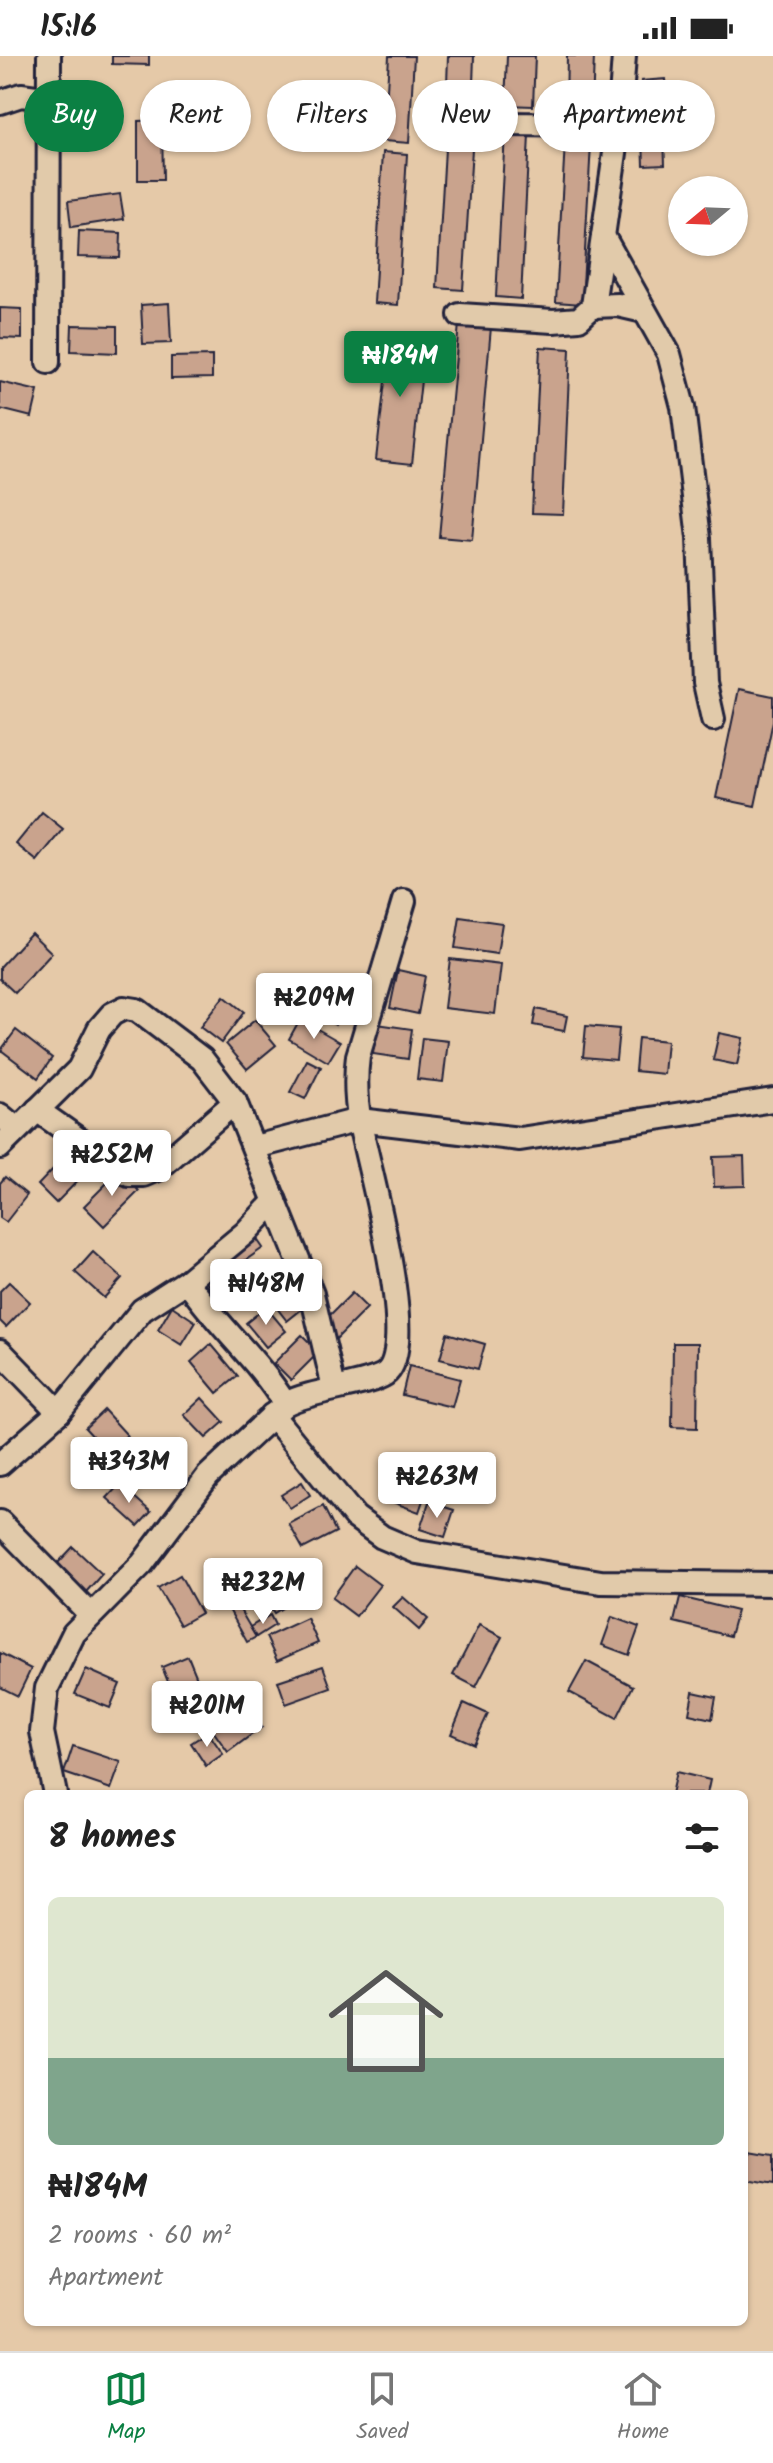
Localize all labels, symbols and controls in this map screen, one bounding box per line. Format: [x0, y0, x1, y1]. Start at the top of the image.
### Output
text: 15:16 [40, 4, 97, 52]
chip: Buy [24, 80, 124, 152]
chip: Rent [140, 80, 251, 152]
chip: Filters [267, 80, 396, 152]
chip: New [412, 80, 518, 152]
chip: Apartment [534, 80, 715, 152]
north arrow [668, 176, 748, 256]
map controls [668, 176, 748, 256]
pin: ₦184M [344, 331, 456, 399]
text: ₦184M [362, 336, 438, 378]
pin: ₦209M [258, 973, 370, 1041]
text: ₦209M [274, 978, 354, 1020]
pin: ₦252M [56, 1130, 168, 1198]
text: ₦252M [71, 1135, 153, 1177]
pin: ₦148M [210, 1259, 322, 1327]
text: ₦148M [228, 1264, 304, 1306]
pin: ₦343M [73, 1437, 185, 1505]
text: ₦343M [88, 1442, 170, 1484]
pin: ₦263M [381, 1452, 493, 1520]
text: ₦263M [396, 1457, 478, 1499]
pin: ₦232M [207, 1558, 319, 1626]
text: ₦232M [222, 1563, 304, 1605]
pin: ₦201M [151, 1681, 263, 1749]
text: ₦201M [170, 1686, 244, 1728]
text: 8 homes [48, 1811, 176, 1865]
icon: filters [680, 1816, 724, 1860]
icon: home [314, 1949, 458, 2093]
text: ₦184M [48, 2161, 147, 2215]
text: 2 rooms · 60 m² [48, 2215, 231, 2257]
text: Apartment [48, 2257, 163, 2299]
tab: Map [104, 2367, 148, 2450]
tab: Saved [356, 2367, 409, 2450]
tab: Home [617, 2367, 669, 2450]

